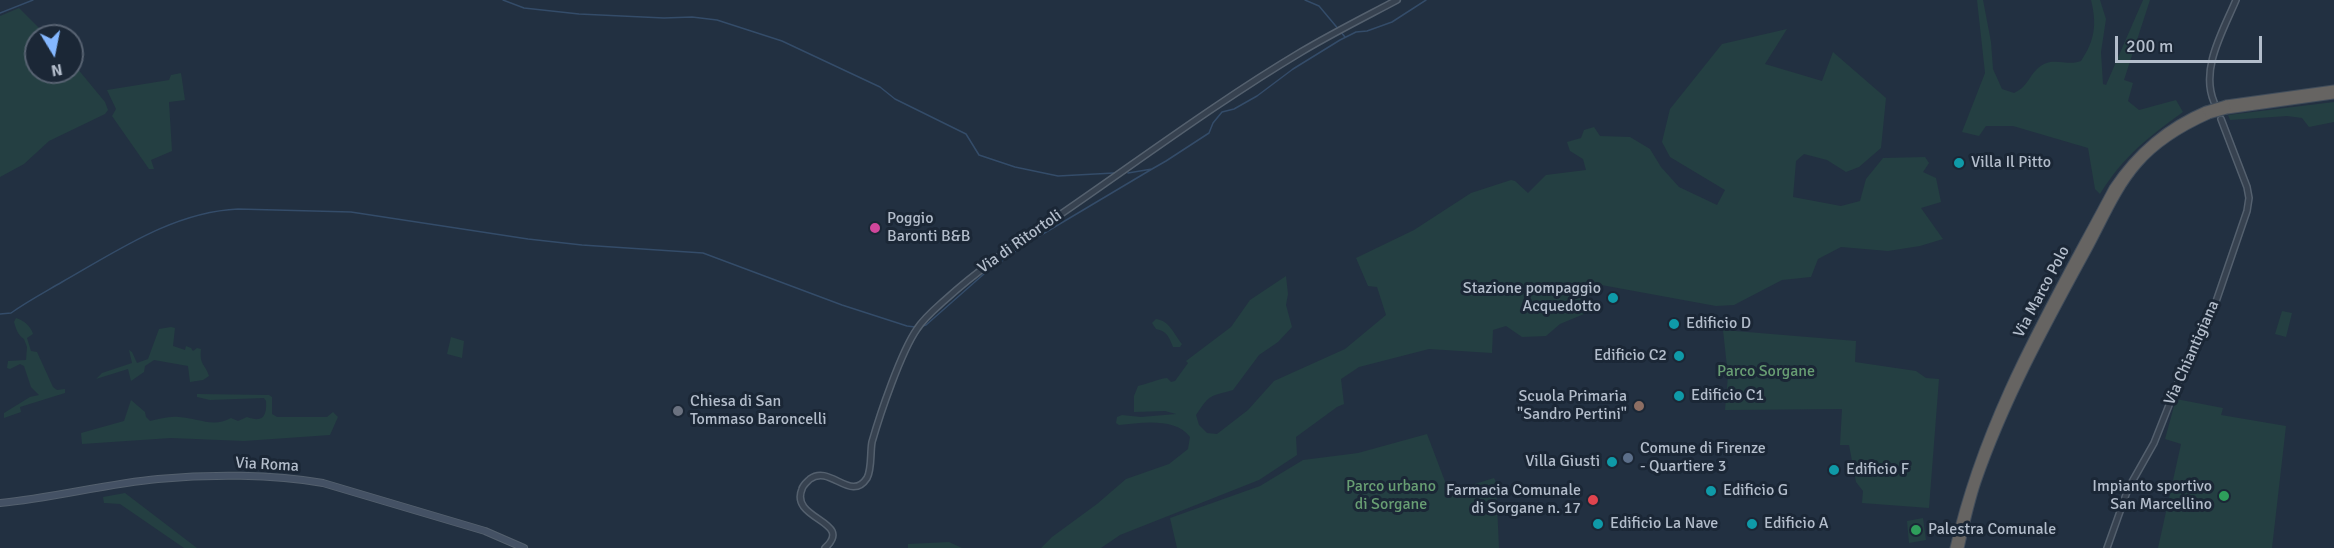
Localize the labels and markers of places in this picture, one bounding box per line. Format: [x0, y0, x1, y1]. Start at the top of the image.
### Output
place label: Villa Il Pitto [1971, 153, 2051, 173]
marker: Villa Il Pitto [1952, 156, 1966, 170]
place label: Poggio Baronti B&B [887, 209, 970, 247]
marker: Poggio Baronti B&B [868, 221, 882, 235]
place label: Stazione pompaggio Acquedotto [1463, 279, 1601, 317]
marker: Stazione pompaggio Acquedotto [1606, 291, 1620, 305]
place label: Edificio D [1686, 314, 1751, 334]
marker: Edificio D [1667, 317, 1681, 331]
place label: Edificio C2 [1594, 346, 1667, 366]
marker: Edificio C2 [1672, 349, 1686, 363]
place label: Edificio C1 [1691, 386, 1764, 406]
place label: Scuola Primaria "Sandro Pertini" [1517, 387, 1627, 425]
marker: Edificio C1 [1672, 389, 1686, 403]
place label: Chiesa di San Tommaso Baroncelli [690, 392, 827, 430]
marker: Scuola Primaria "Sandro Pertini" [1632, 399, 1646, 413]
marker: Chiesa di San Tommaso Baroncelli [671, 404, 685, 418]
place label: Comune di Firenze - Quartiere 3 [1640, 439, 1766, 477]
marker: Comune di Firenze - Quartiere 3 [1621, 451, 1635, 465]
place label: Villa Giusti [1525, 452, 1600, 472]
marker: Villa Giusti [1605, 455, 1619, 469]
place label: Edificio F [1846, 460, 1909, 480]
marker: Edificio F [1827, 463, 1841, 477]
place label: Impianto sportivo San Marcellino [2092, 477, 2212, 515]
place label: Farmacia Comunale di Sorgane n. 17 [1446, 481, 1581, 519]
place label: Edificio G [1723, 481, 1788, 501]
marker: Edificio G [1704, 484, 1718, 498]
marker: Impianto sportivo San Marcellino [2217, 489, 2231, 503]
marker: Farmacia Comunale di Sorgane n. 17 [1586, 493, 1600, 507]
place label: Edificio La Nave [1610, 514, 1718, 534]
place label: Edificio A [1764, 514, 1829, 534]
marker: Edificio La Nave [1591, 517, 1605, 531]
marker: Edificio A [1745, 517, 1759, 531]
place label: Palestra Comunale [1928, 520, 2056, 540]
marker: Palestra Comunale [1909, 523, 1923, 537]

